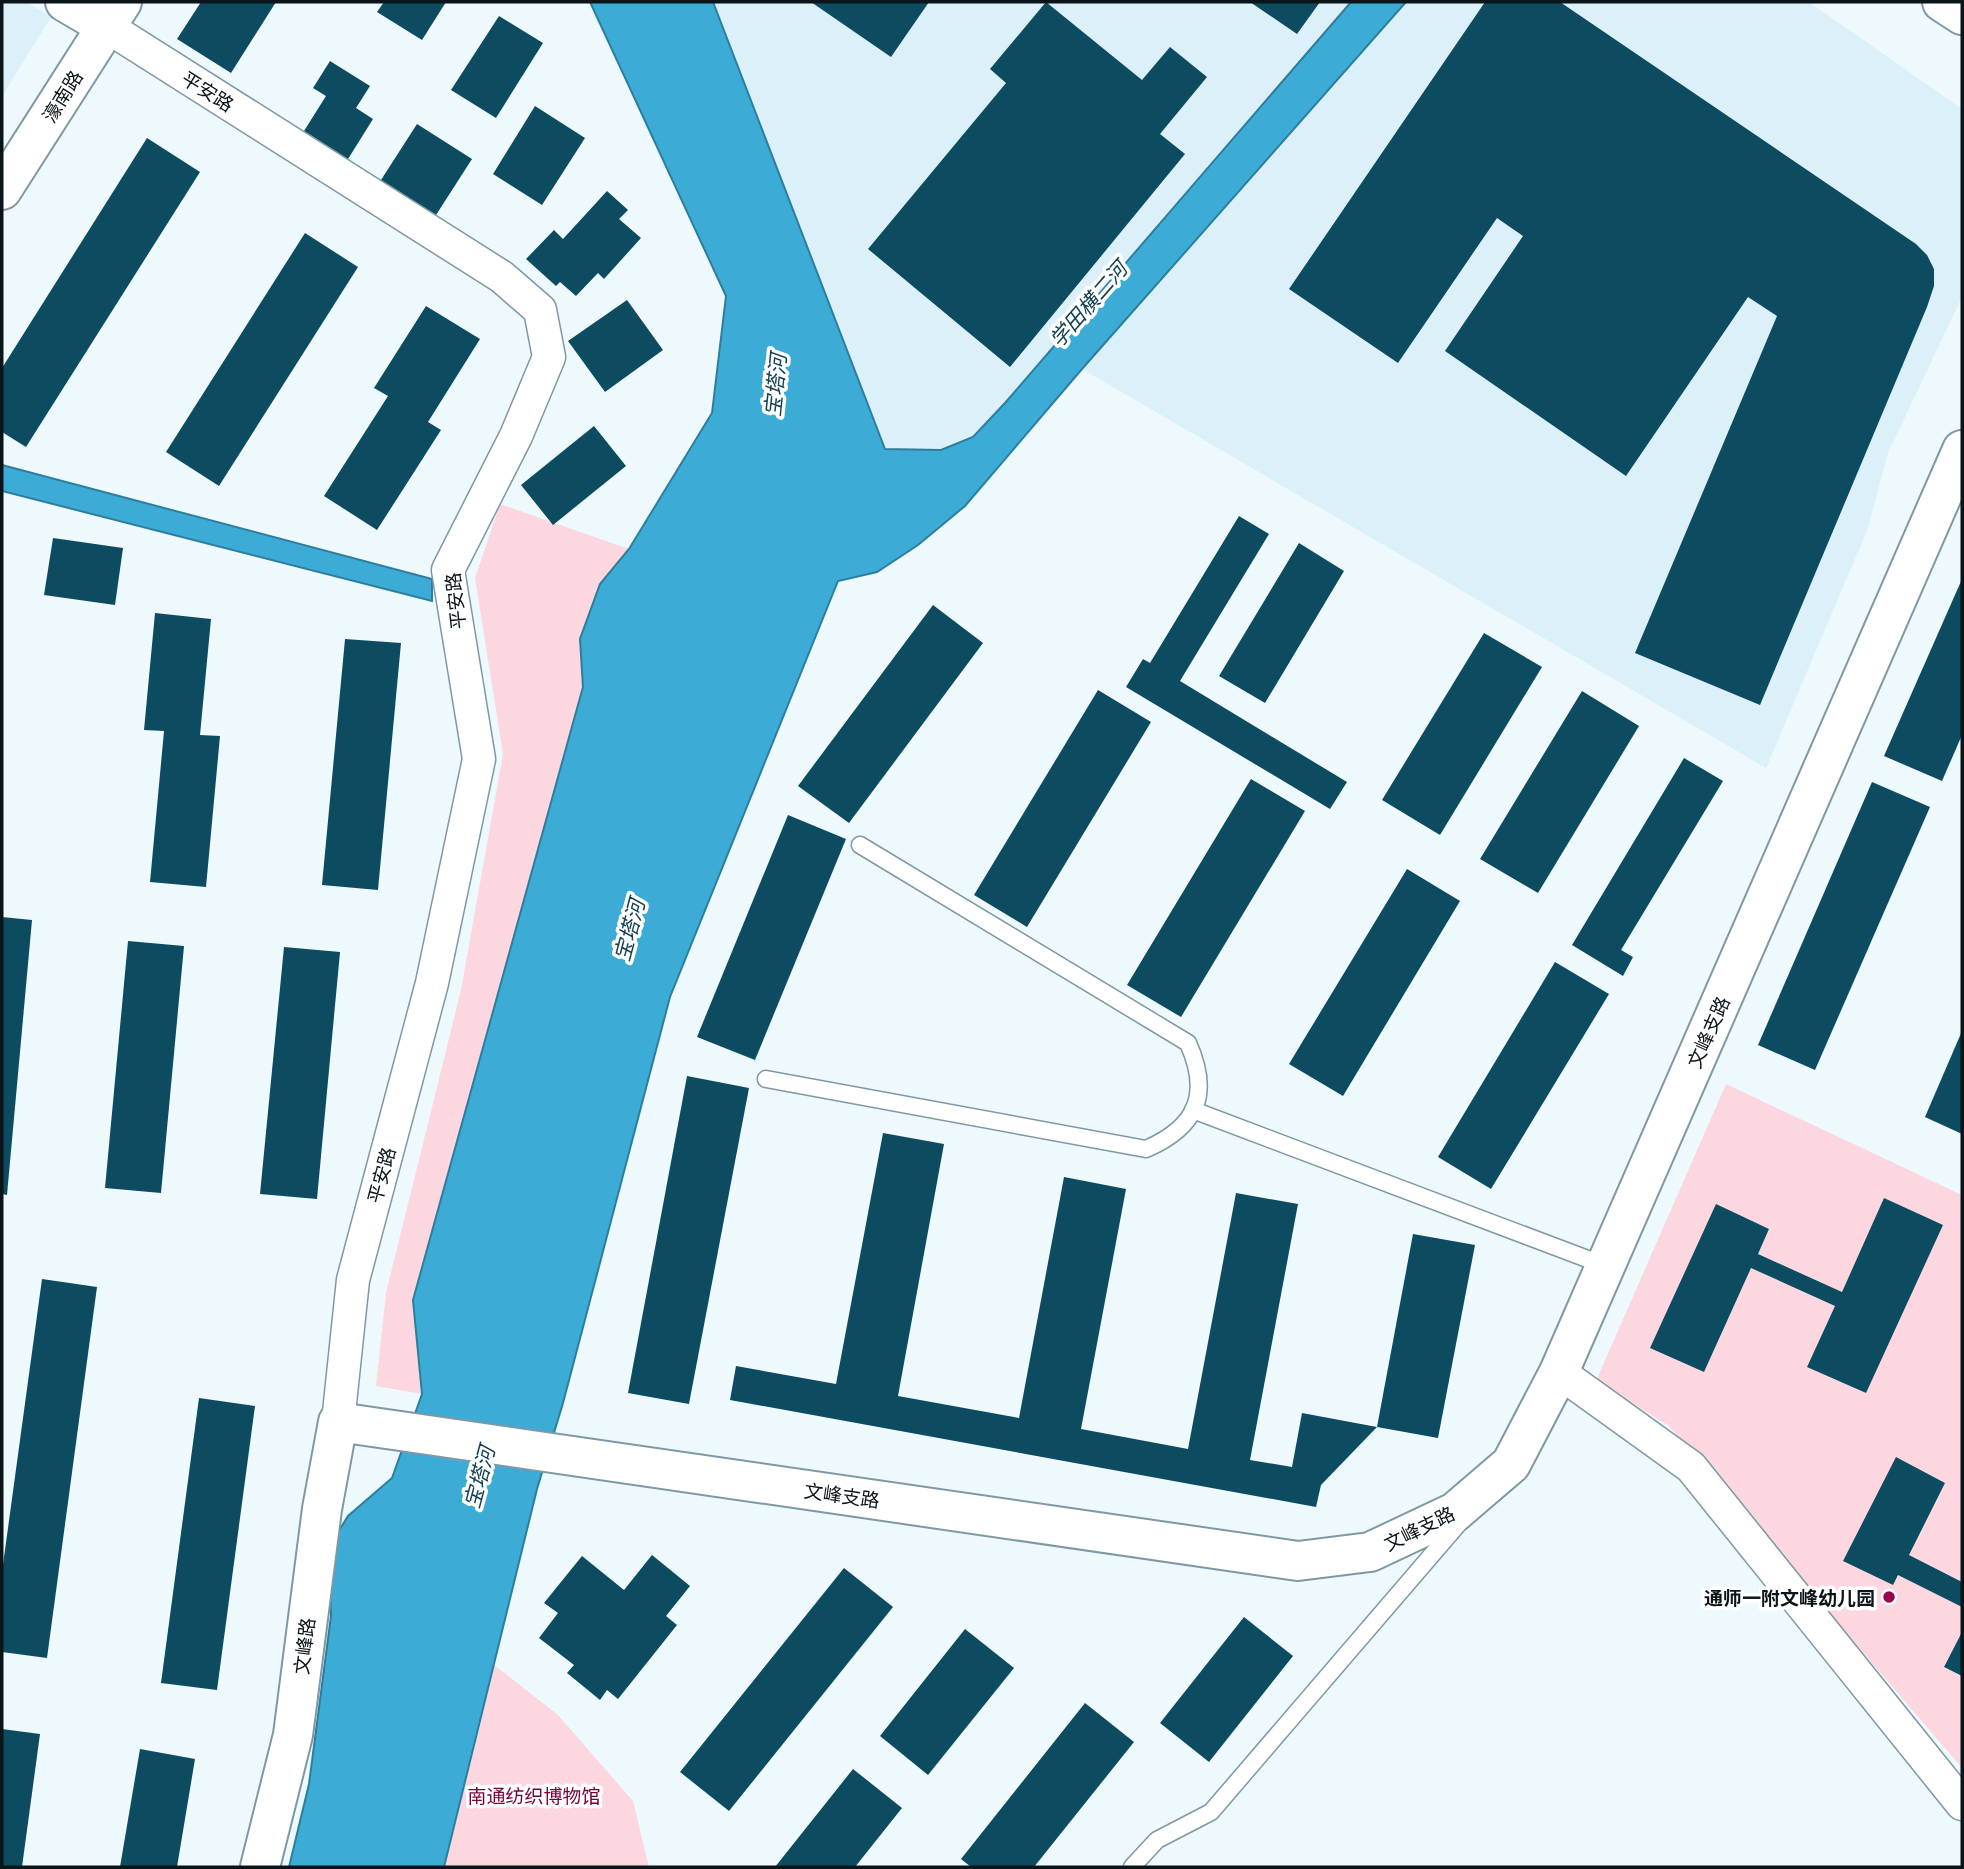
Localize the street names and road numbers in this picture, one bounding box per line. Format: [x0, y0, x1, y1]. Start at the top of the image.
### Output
street label: 濠南路 [35, 64, 89, 128]
street label: 平安路 [176, 64, 240, 118]
street label: 平安路 [438, 571, 472, 631]
street label: 文峰支路 [1679, 991, 1737, 1073]
street label: 平安路 [360, 1144, 402, 1206]
street label: 文峰支路 [802, 1475, 882, 1515]
street label: 文峰支路 [1378, 1498, 1460, 1558]
street label: 文峰路 [286, 1616, 322, 1676]

